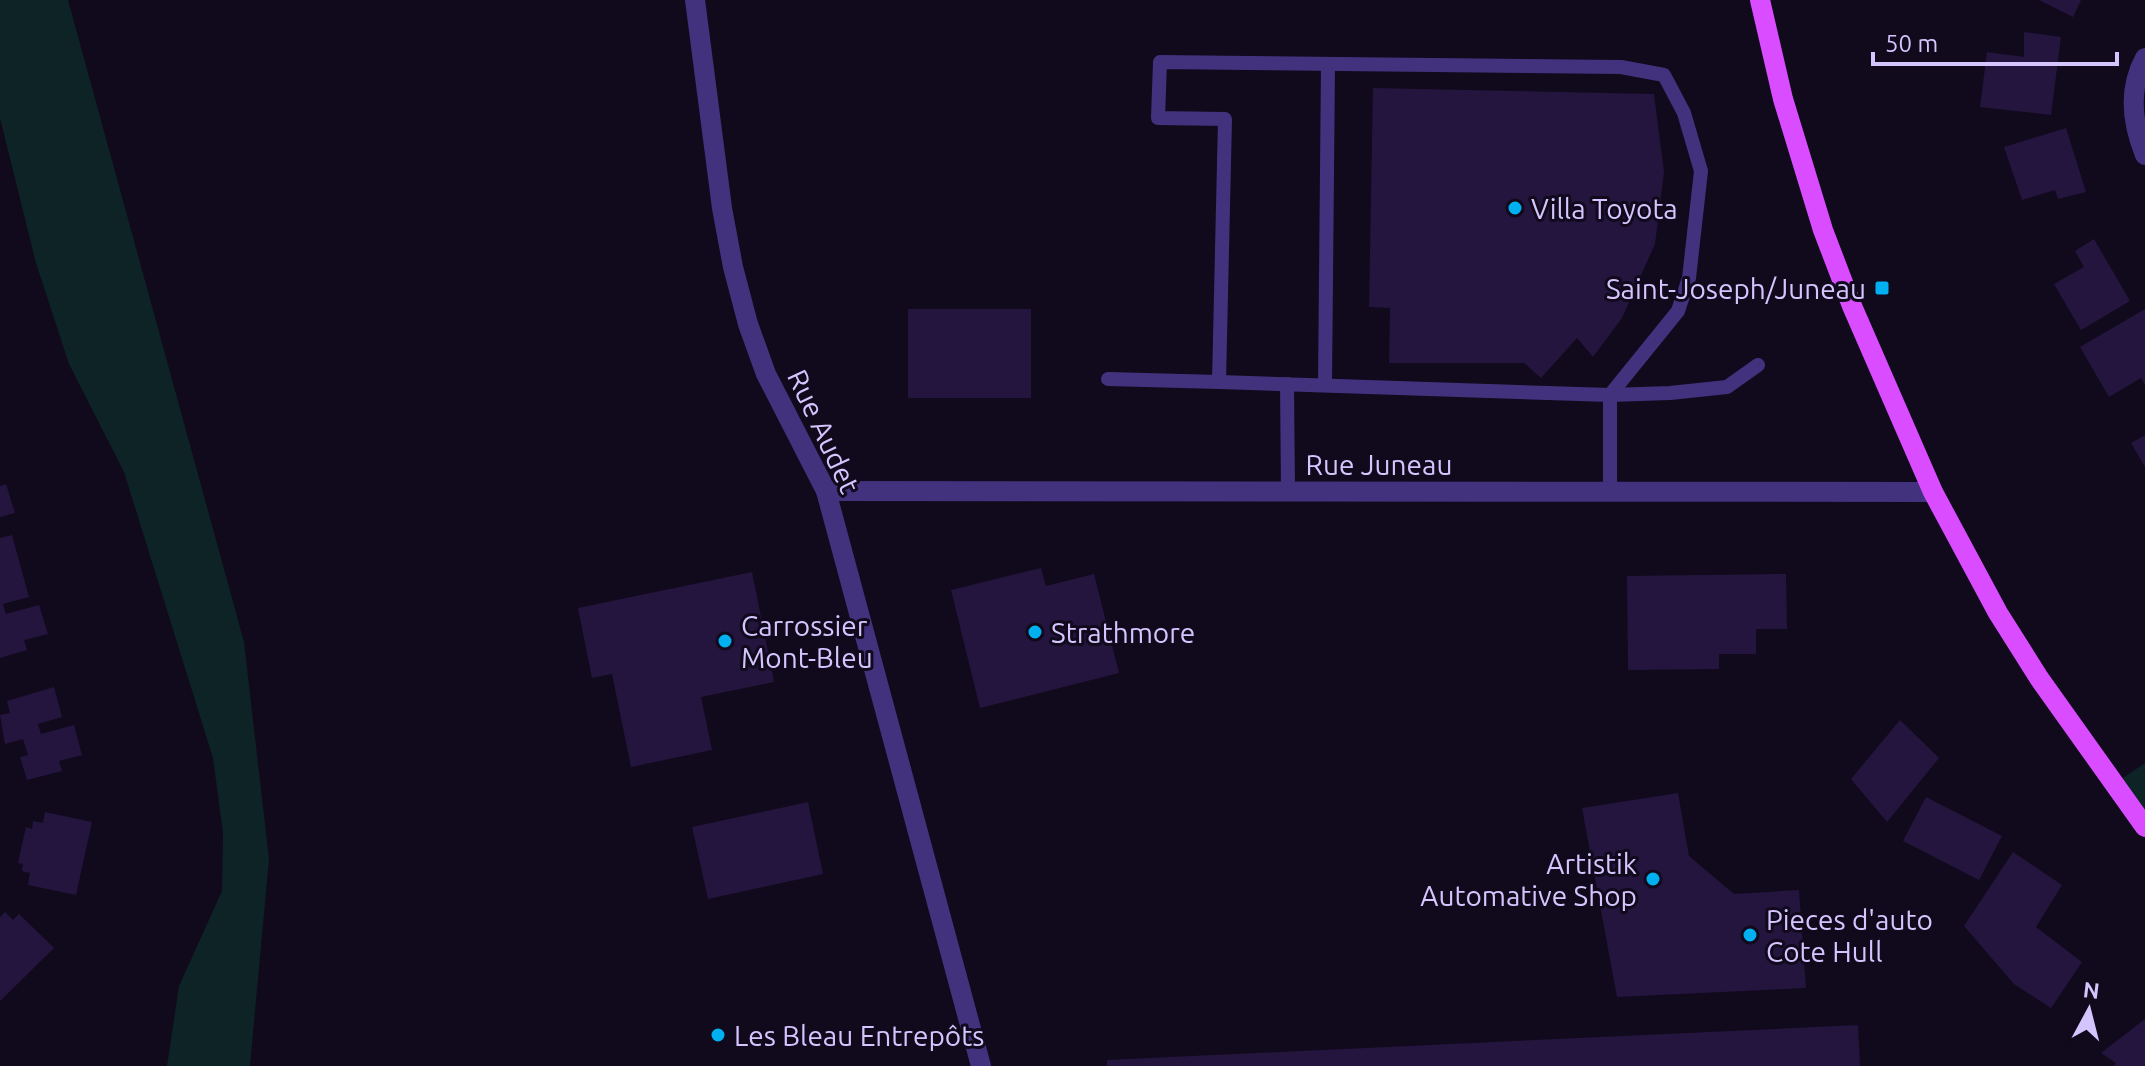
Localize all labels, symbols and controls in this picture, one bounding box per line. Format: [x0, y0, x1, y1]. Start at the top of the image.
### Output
scale bar [1873, 16, 2117, 66]
text: 50 m [1885, 30, 1938, 57]
place label: Villa Toyota [1531, 193, 1678, 224]
marker: Villa Toyota [1506, 199, 1524, 217]
place label: Saint-Joseph/Juneau [1606, 273, 1866, 304]
marker: Saint-Joseph/Juneau [1873, 279, 1891, 297]
street label: Rue Audet [782, 364, 866, 498]
street label: Rue Juneau [1306, 449, 1452, 480]
place label: Carrossier Mont-Bleu [741, 610, 873, 673]
place label: Strathmore [1051, 617, 1195, 648]
marker: Strathmore [1026, 623, 1044, 641]
marker: Carrossier Mont-Bleu [716, 632, 734, 650]
place label: Artistik Automative Shop [1420, 848, 1637, 911]
marker: Artistik Automative Shop [1644, 870, 1662, 888]
place label: Pieces d'auto Cote Hull [1766, 904, 1933, 967]
marker: Pieces d'auto Cote Hull [1741, 926, 1759, 944]
north arrow [2049, 970, 2129, 1050]
text: N [2082, 976, 2101, 1003]
place label: Les Bleau Entrepôts [734, 1020, 984, 1051]
marker: Les Bleau Entrepôts [709, 1026, 727, 1044]

